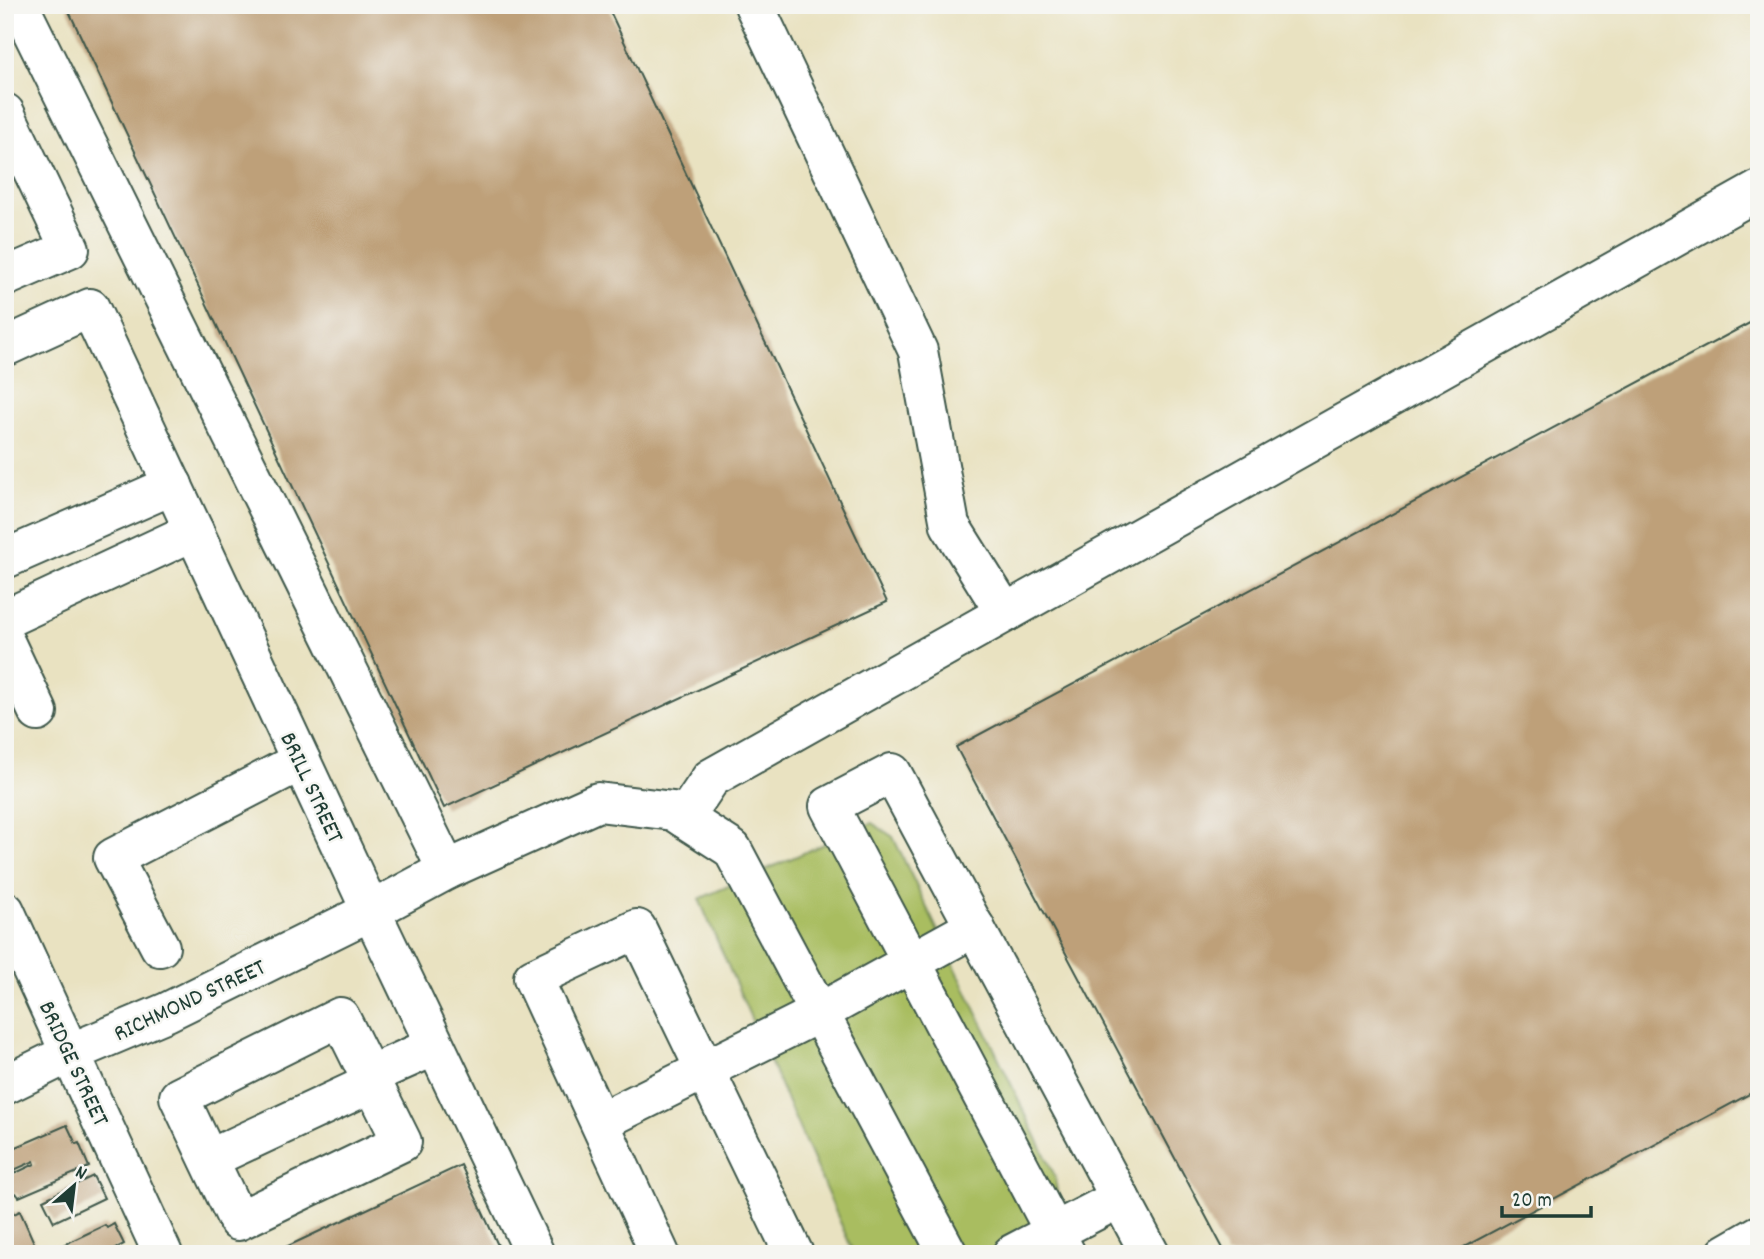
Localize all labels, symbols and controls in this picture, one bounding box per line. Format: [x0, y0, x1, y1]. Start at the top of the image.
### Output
street label: BRILL STREET [270, 727, 351, 850]
street label: RICHMOND STREET [109, 951, 272, 1052]
street label: BRIDGE STREET [28, 996, 116, 1133]
north arrow [38, 1150, 108, 1220]
text: N [70, 1160, 91, 1188]
scale bar [1502, 1175, 1591, 1219]
text: 20 m [1512, 1187, 1552, 1217]

